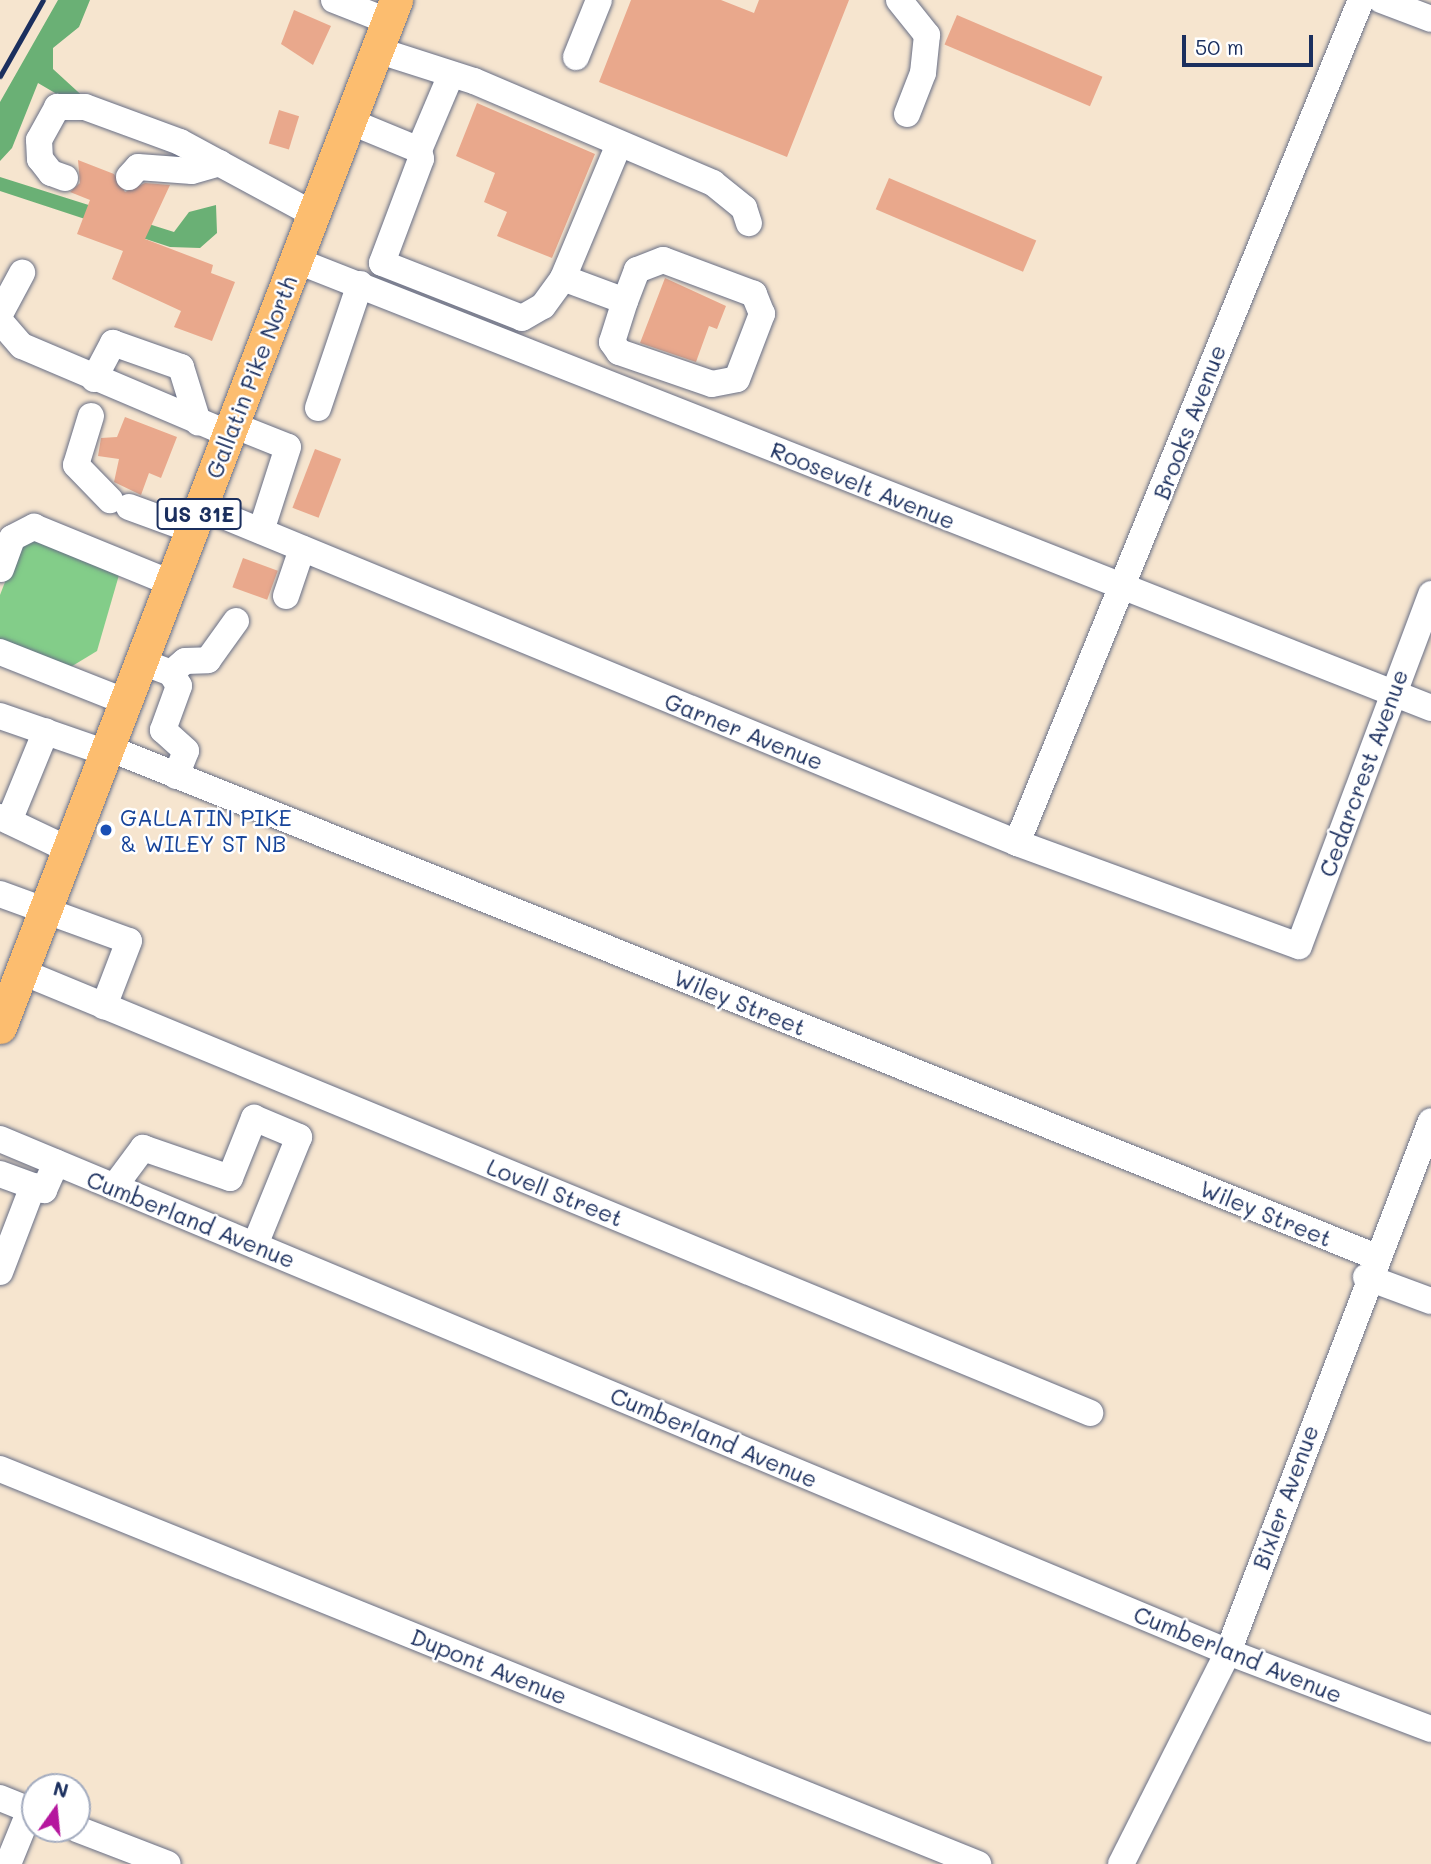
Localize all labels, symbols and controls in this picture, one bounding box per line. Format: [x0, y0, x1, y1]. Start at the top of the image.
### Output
scale bar [1186, 21, 1317, 65]
text: 50 m [1195, 33, 1244, 60]
street label: Gallatin Pike North [200, 272, 302, 482]
street label: Brooks Avenue [1147, 341, 1231, 503]
street label: Roosevelt Avenue [767, 435, 959, 535]
road number: US 31E [155, 496, 243, 532]
street label: Cedarcrest Avenue [1313, 666, 1413, 880]
street label: Garner Avenue [661, 687, 827, 775]
place label: GALLATIN PIKE & WILEY ST NB [120, 803, 292, 857]
marker: GALLATIN PIKE & WILEY ST NB [98, 822, 114, 838]
street label: Wiley Street [670, 963, 810, 1041]
street label: Lovell Street [483, 1152, 627, 1232]
street label: Cumberland Avenue [83, 1165, 299, 1273]
street label: Wiley Street [1196, 1174, 1336, 1252]
street label: Cumberland Avenue [606, 1381, 822, 1493]
street label: Bixler Avenue [1246, 1421, 1324, 1573]
street label: Cumberland Avenue [1130, 1600, 1346, 1708]
street label: Dupont Avenue [407, 1622, 571, 1710]
north arrow [21, 1773, 91, 1843]
text: N [51, 1775, 71, 1803]

